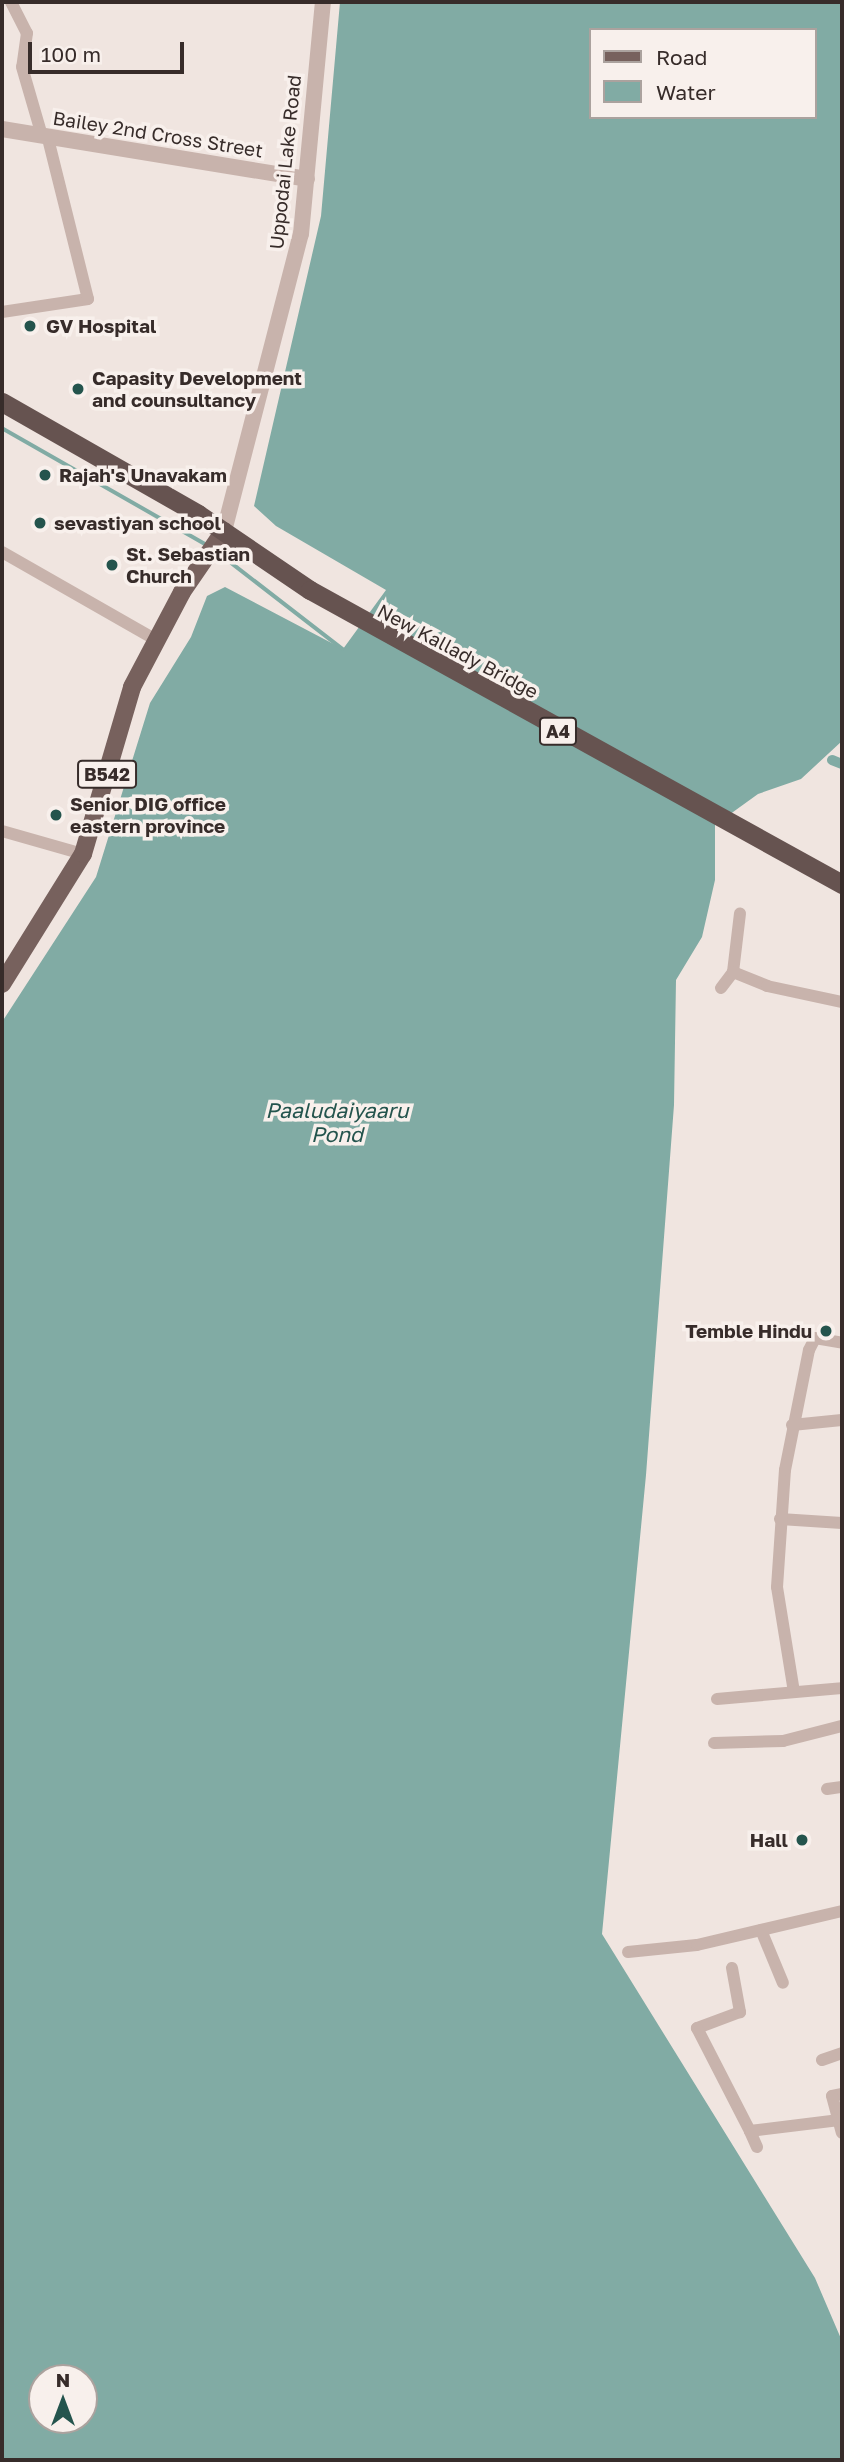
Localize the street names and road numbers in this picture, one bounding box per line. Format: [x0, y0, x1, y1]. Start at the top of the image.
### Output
street label: Uppodai Lake Road [264, 74, 306, 250]
street label: Bailey 2nd Cross Street [51, 106, 265, 162]
street label: New Kallady Bridge [374, 599, 542, 703]
road number: A4 [539, 716, 577, 746]
road number: B542 [76, 760, 138, 788]

